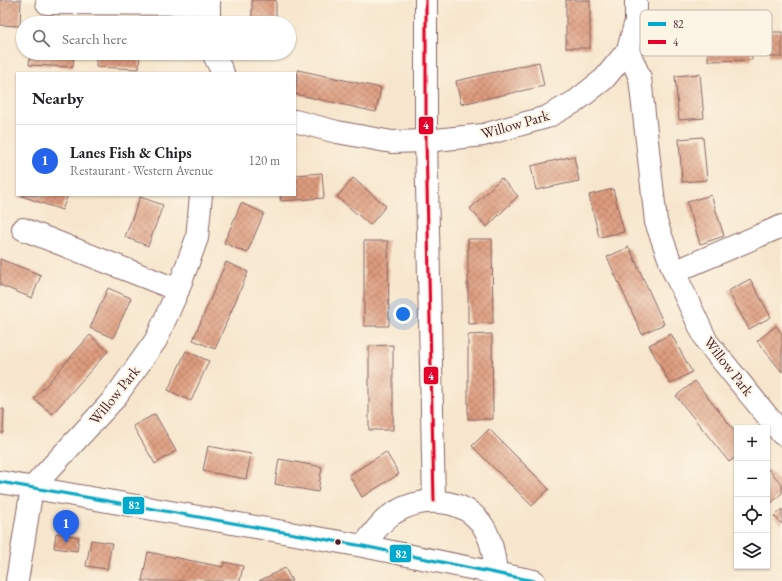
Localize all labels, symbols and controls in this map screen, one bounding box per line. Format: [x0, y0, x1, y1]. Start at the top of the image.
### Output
legend [640, 10, 772, 56]
search box [16, 16, 296, 60]
text: 82 [673, 17, 684, 31]
icon: search [30, 27, 52, 49]
text: Search here [62, 29, 127, 48]
text: 4 [673, 35, 679, 49]
text: Nearby [32, 87, 84, 109]
street label: Willow Park [479, 105, 552, 143]
line badge: 4 [418, 116, 434, 135]
text: 4 [423, 118, 429, 132]
text: Lanes Fish & Chips [70, 143, 192, 162]
text: 1 [42, 152, 48, 169]
text: 120 m [249, 152, 280, 169]
text: Restaurant · Western Avenue [70, 162, 213, 179]
your location [393, 304, 413, 324]
street label: Willow Park [700, 332, 759, 400]
street label: Willow Park [84, 361, 144, 428]
line badge: 4 [423, 366, 439, 385]
text: 4 [428, 369, 434, 383]
map controls [734, 425, 770, 569]
button: + [734, 425, 770, 461]
button: − [734, 461, 770, 497]
line badge: 82 [122, 496, 145, 515]
button: locate [734, 497, 770, 533]
text: 82 [128, 498, 140, 512]
pin: 1 [53, 510, 79, 543]
button: layers [734, 533, 770, 569]
unlabelled marker [333, 537, 343, 547]
line badge: 82 [389, 544, 412, 563]
text: 82 [395, 547, 407, 561]

